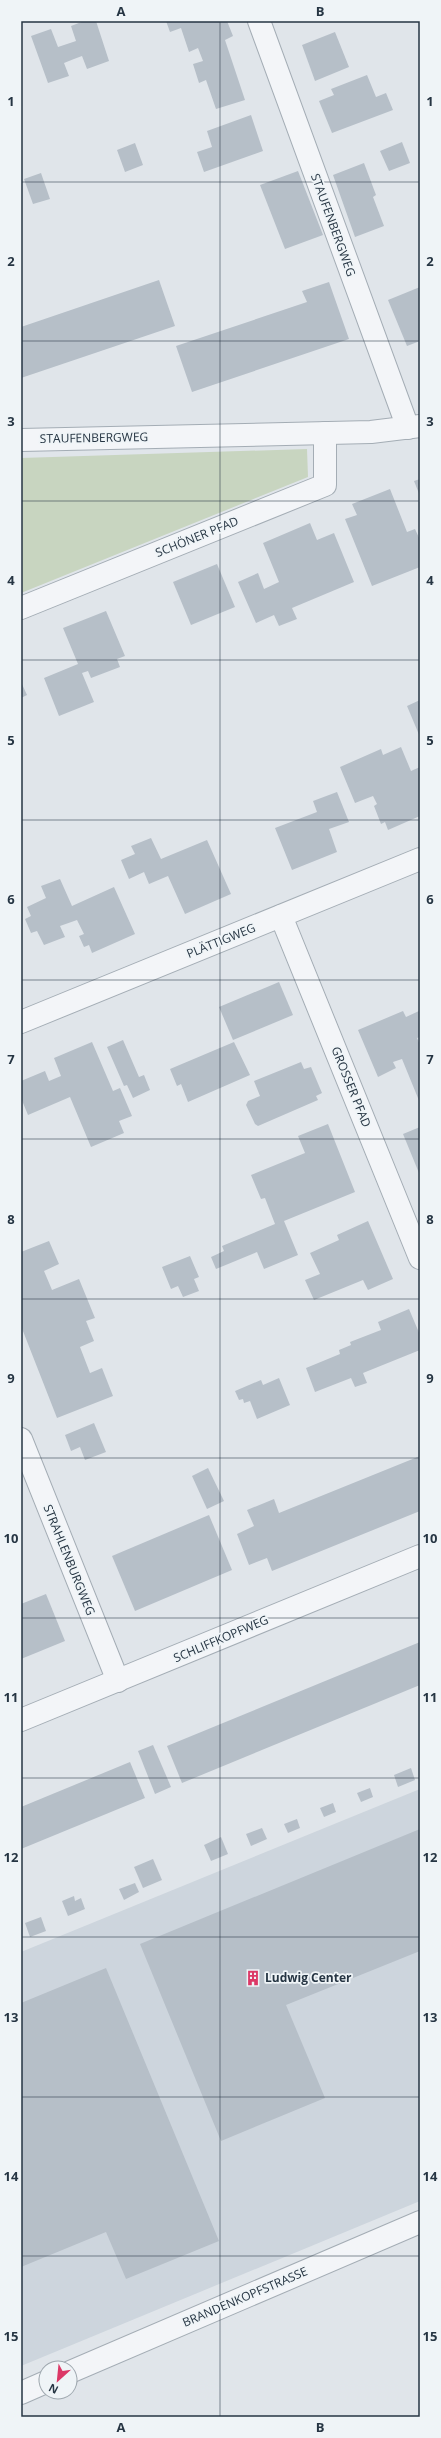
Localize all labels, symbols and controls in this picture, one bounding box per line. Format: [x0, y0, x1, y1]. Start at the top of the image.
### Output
text: A [117, 2, 126, 20]
text: B [316, 2, 325, 20]
text: 1 [7, 92, 15, 110]
text: 1 [426, 92, 434, 110]
street label: STAUFENBERGWEG [307, 171, 360, 279]
text: 2 [7, 252, 15, 270]
text: 2 [426, 252, 434, 270]
text: 3 [7, 412, 15, 430]
text: 3 [426, 412, 434, 430]
street label: STAUFENBERGWEG [40, 428, 148, 447]
street label: SCHÖNER PFAD [153, 512, 241, 561]
text: 4 [7, 571, 15, 589]
text: 4 [426, 571, 434, 589]
text: 5 [7, 731, 15, 749]
text: 5 [426, 731, 434, 749]
text: 6 [7, 890, 15, 908]
text: 6 [426, 890, 434, 908]
street label: PLÄTTIGWEG [184, 919, 258, 962]
street label: GROSSER PFAD [328, 1044, 375, 1130]
text: 7 [7, 1050, 15, 1068]
text: 7 [426, 1050, 434, 1068]
text: 8 [7, 1210, 15, 1228]
text: 8 [426, 1210, 434, 1228]
text: 9 [7, 1369, 15, 1387]
text: 9 [426, 1369, 434, 1387]
street label: STRAHLENBURGWEG [39, 1502, 99, 1618]
text: 10 [4, 1529, 18, 1547]
text: 10 [423, 1529, 437, 1547]
street label: SCHLIFFKOPFWEG [171, 1611, 271, 1666]
text: 11 [4, 1688, 18, 1706]
text: 11 [423, 1688, 437, 1706]
text: 12 [4, 1848, 19, 1866]
text: 12 [423, 1848, 438, 1866]
building icon: Ludwig Center [244, 1969, 262, 1987]
place label: Ludwig Center [265, 1969, 352, 1986]
text: 13 [4, 2008, 18, 2026]
text: 13 [423, 2008, 437, 2026]
text: 14 [4, 2167, 19, 2185]
text: 14 [423, 2167, 438, 2185]
street label: BRANDENKOPFSTRASSE [180, 2262, 310, 2331]
text: 15 [4, 2327, 18, 2345]
text: 15 [423, 2327, 437, 2345]
north arrow [38, 2360, 78, 2400]
text: N [46, 2381, 61, 2398]
text: A [117, 2418, 126, 2436]
text: B [316, 2418, 325, 2436]

